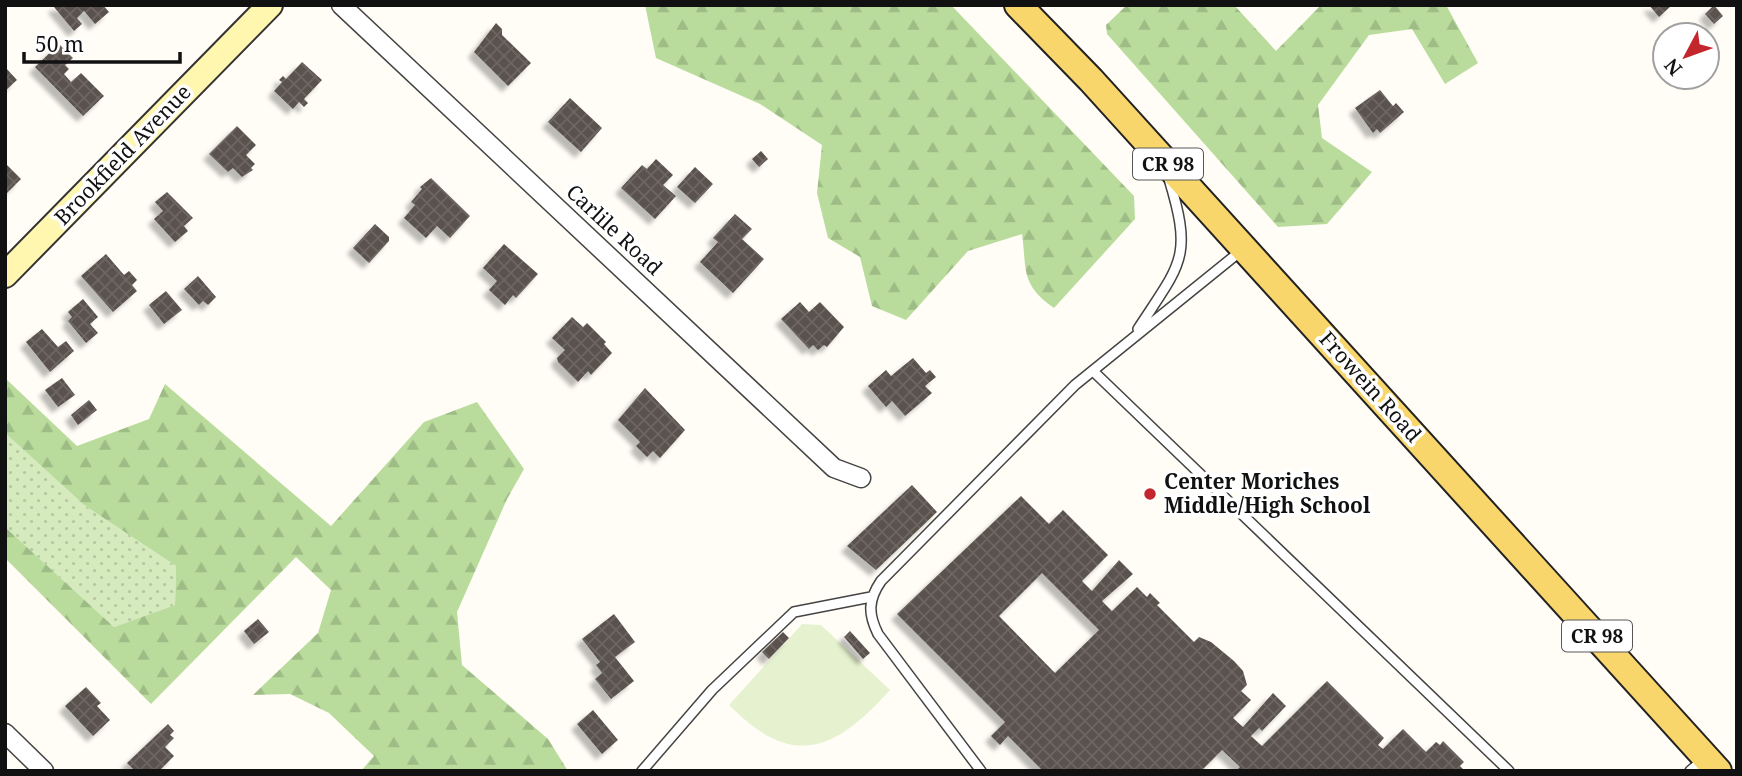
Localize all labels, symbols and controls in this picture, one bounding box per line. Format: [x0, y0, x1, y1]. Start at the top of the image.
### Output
scale bar [24, 21, 180, 65]
north arrow [1651, 21, 1721, 91]
text: 50 m [35, 30, 84, 58]
text: N [1658, 53, 1688, 81]
street label: Brookfield Avenue [48, 78, 197, 231]
road number: CR 98 [1133, 148, 1203, 180]
street label: Carlile Road [561, 178, 669, 281]
street label: Frowein Road [1313, 325, 1428, 448]
place label: Center Moriches Middle/High School [1164, 467, 1371, 519]
marker: Center Moriches Middle/High School [1142, 486, 1158, 502]
road number: CR 98 [1562, 621, 1632, 652]

